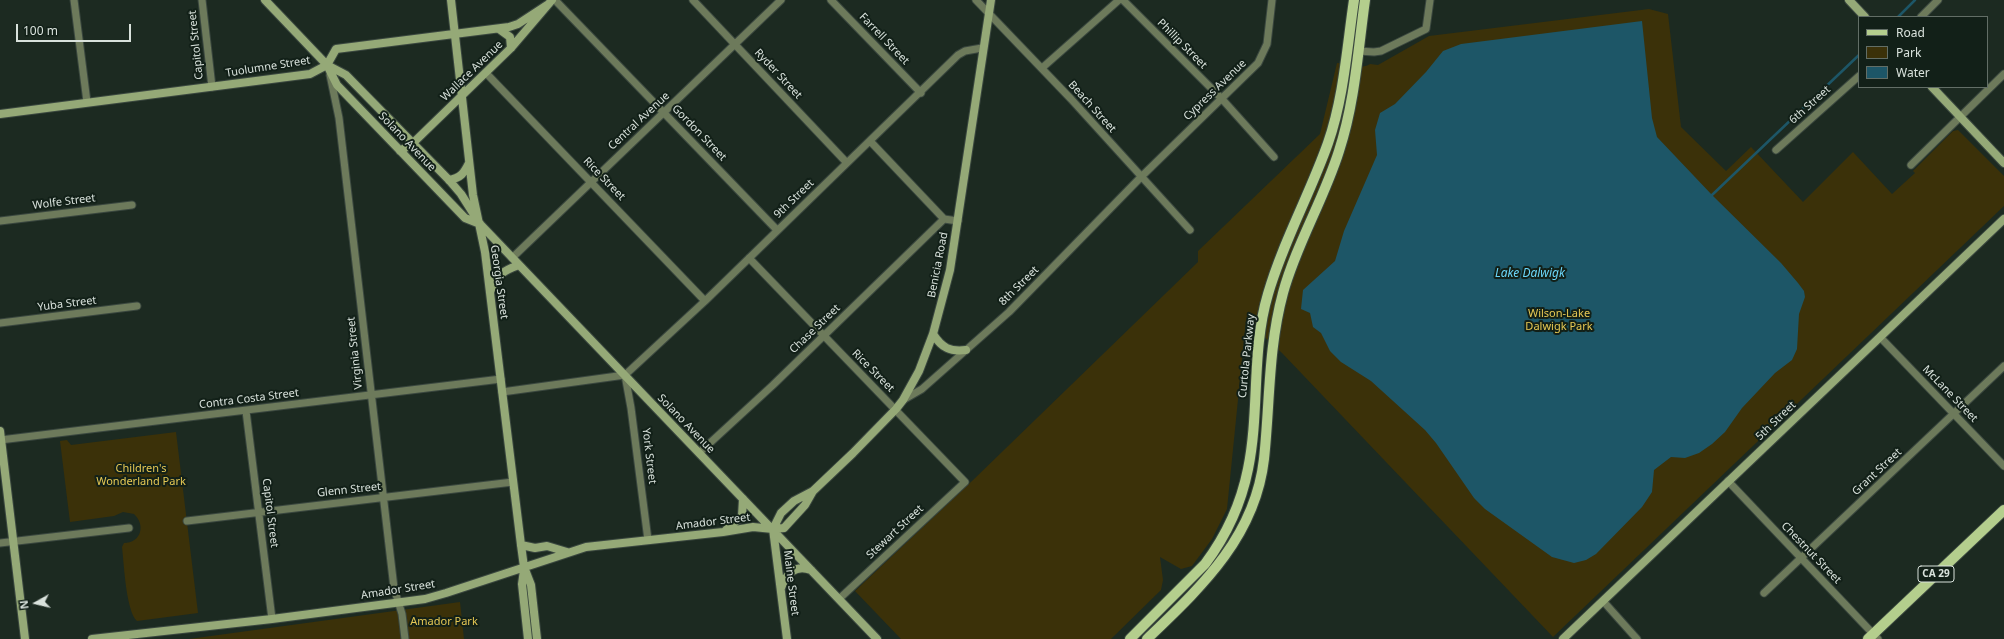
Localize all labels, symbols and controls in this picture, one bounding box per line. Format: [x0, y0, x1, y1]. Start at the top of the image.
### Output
street label: Capitol Street [186, 10, 206, 80]
street label: Farrell Street [856, 11, 912, 67]
scale bar [18, 16, 133, 42]
street label: Phillip Street [1154, 16, 1210, 72]
legend [1858, 16, 1988, 88]
text: 100 m [23, 22, 58, 39]
text: Road [1896, 24, 1925, 41]
street label: Wallace Avenue [438, 38, 506, 104]
text: Park [1896, 44, 1921, 61]
street label: Ryder Street [752, 46, 804, 102]
street label: Tuolumne Street [225, 54, 311, 80]
street label: Cypress Avenue [1181, 57, 1249, 123]
text: Water [1896, 64, 1930, 81]
street label: Beach Street [1065, 78, 1119, 136]
street label: 6th Street [1787, 83, 1833, 127]
street label: Central Avenue [606, 89, 672, 153]
street label: Gordon Street [669, 102, 729, 164]
street label: Solano Avenue [376, 110, 438, 174]
street label: Rice Street [580, 155, 628, 203]
street label: 9th Street [771, 177, 817, 221]
street label: Wolfe Street [32, 192, 96, 212]
street label: Benicia Road [925, 231, 951, 299]
street label: Georgia Street [487, 244, 511, 320]
street label: 8th Street [996, 263, 1042, 309]
water label: Lake Dalwigk [1495, 267, 1565, 281]
street label: Yuba Street [37, 294, 97, 314]
street label: Chase Street [787, 302, 843, 356]
park label: Wilson-Lake Dalwigk Park [1525, 307, 1593, 333]
street label: Curtola Parkway [1236, 313, 1258, 399]
street label: Virginia Street [345, 316, 365, 390]
street label: Rice Street [849, 347, 897, 395]
street label: McLane Street [1920, 363, 1980, 425]
street label: Contra Costa Street [198, 386, 300, 412]
street label: Solano Avenue [655, 392, 717, 456]
street label: 5th Street [1753, 399, 1799, 443]
street label: York Street [639, 427, 659, 485]
street label: Grant Street [1850, 446, 1904, 498]
park label: Children's Wonderland Park [96, 462, 186, 488]
street label: Capitol Street [259, 478, 281, 548]
street label: Glenn Street [316, 480, 382, 500]
street label: Stewart Street [864, 502, 926, 562]
street label: Amador Street [675, 511, 751, 533]
street label: Chestnut Street [1778, 520, 1844, 586]
street label: Maine Street [780, 550, 802, 616]
road number: CA 29 [1918, 566, 1954, 582]
street label: Amador Street [360, 578, 436, 602]
north arrow [16, 583, 56, 623]
text: N [16, 599, 32, 610]
park label: Amador Park [410, 615, 478, 629]

